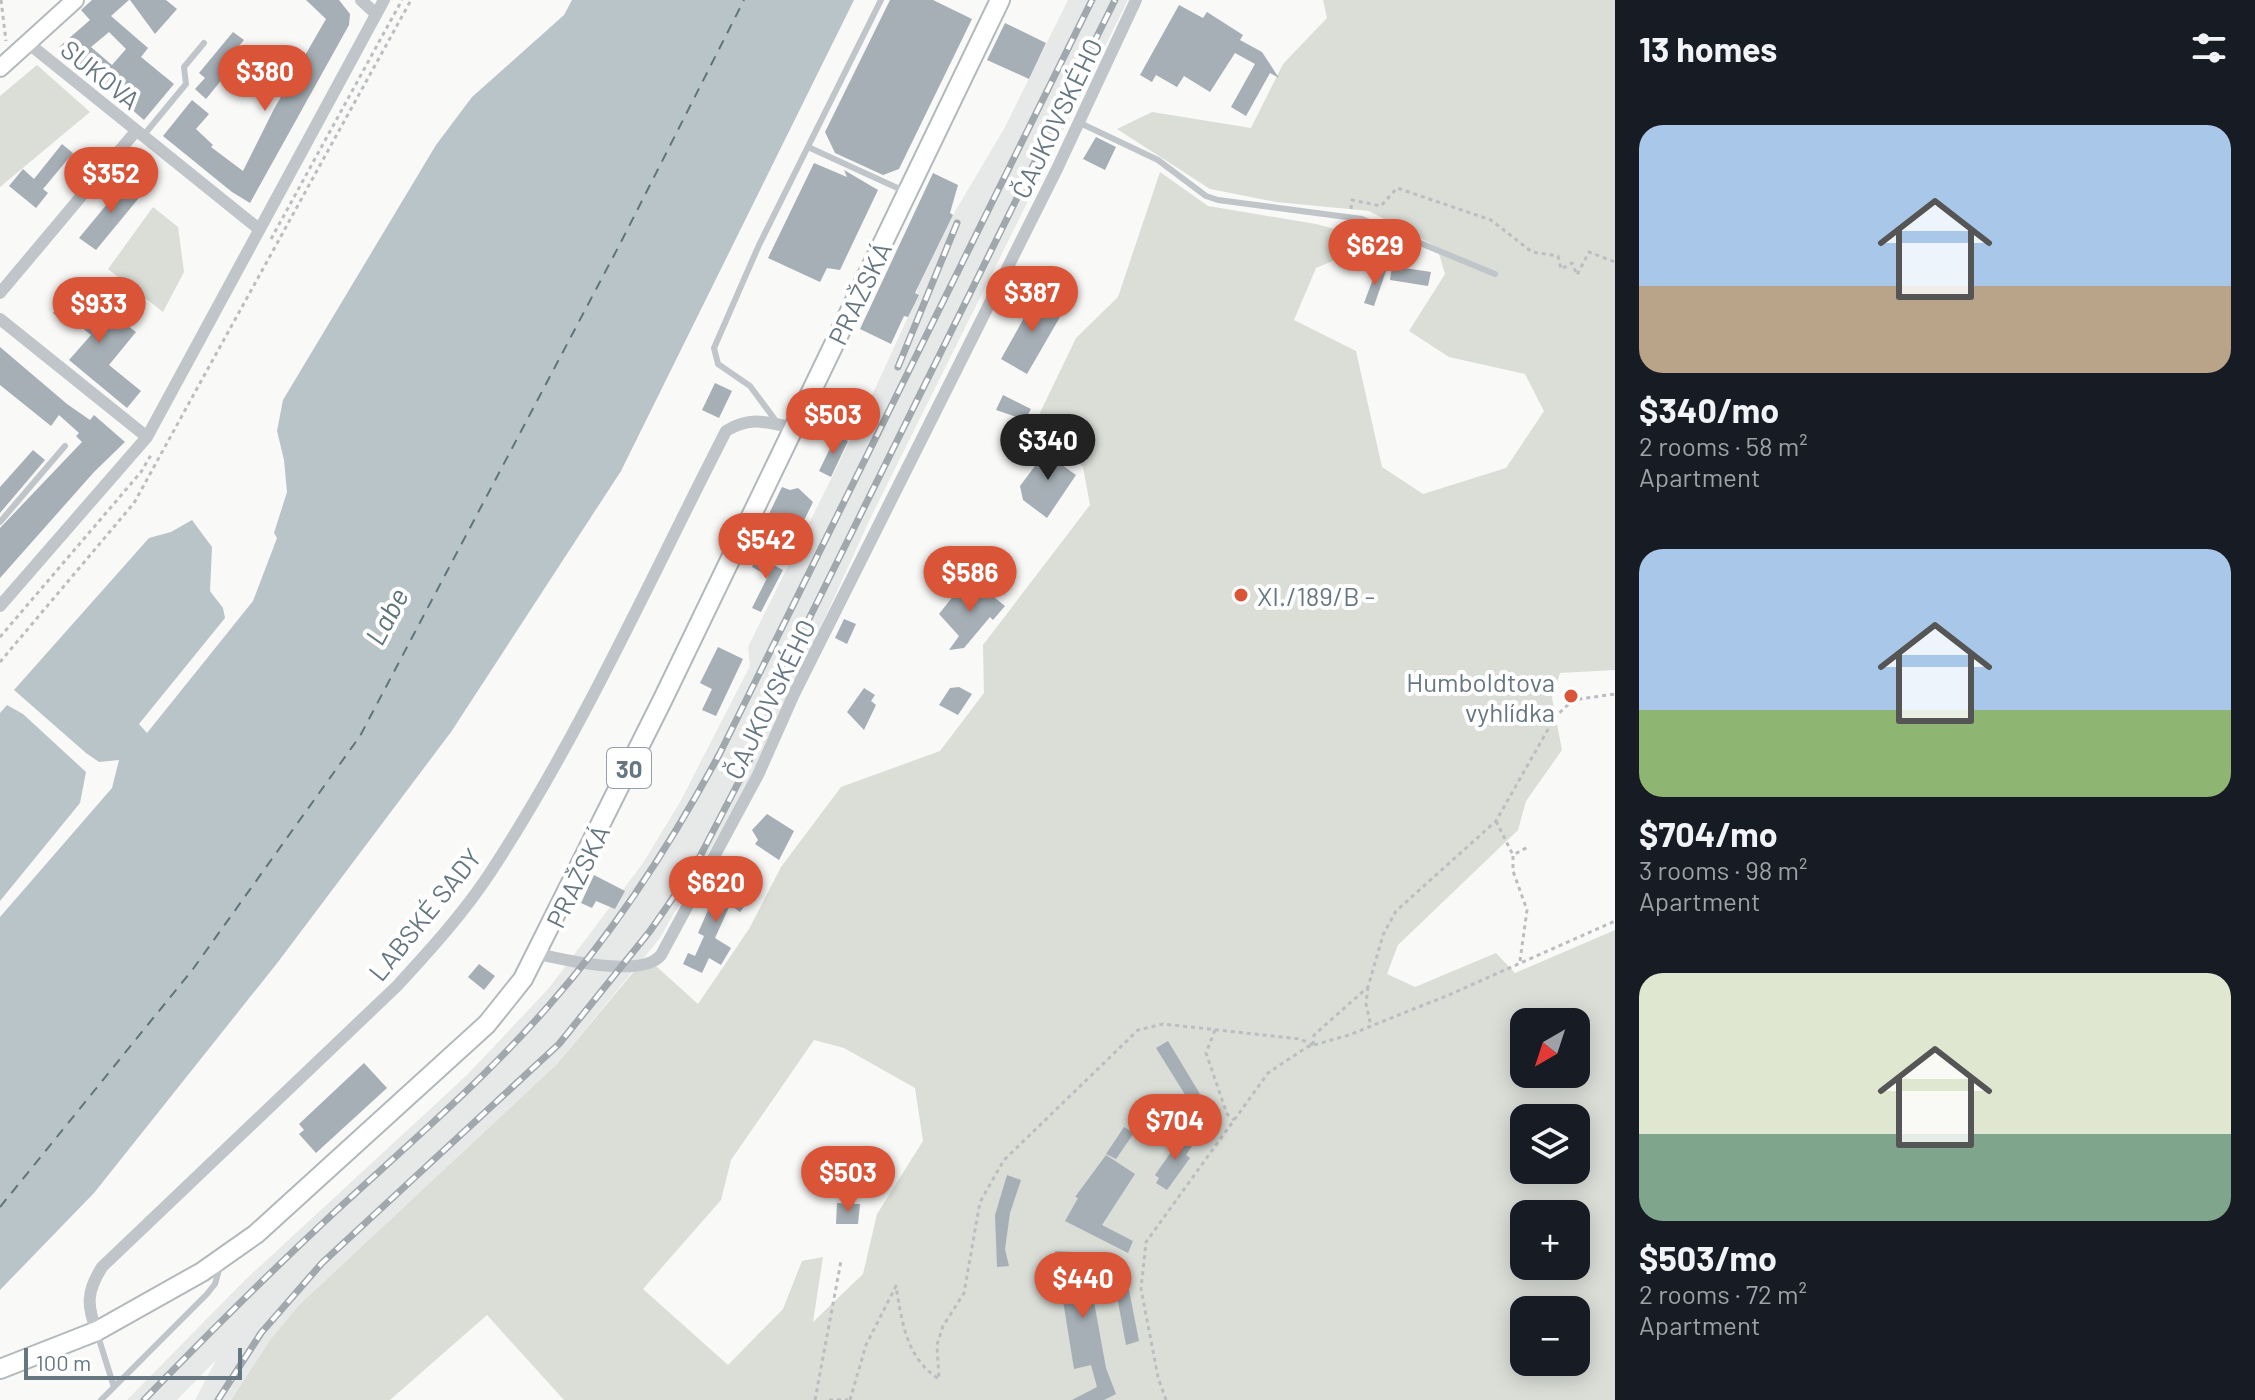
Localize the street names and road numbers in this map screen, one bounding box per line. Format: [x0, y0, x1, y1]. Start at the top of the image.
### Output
street label: SUKOVA [55, 33, 147, 115]
street label: ČAJKOVSKÉHO [1004, 33, 1108, 203]
street label: PRAŽSKÁ [821, 237, 897, 349]
street label: ČAJKOVSKÉHO [717, 614, 821, 784]
road number: 30 [607, 748, 651, 788]
street label: PRAŽSKÁ [539, 820, 615, 932]
street label: LABSKÉ SADY [361, 842, 487, 986]

